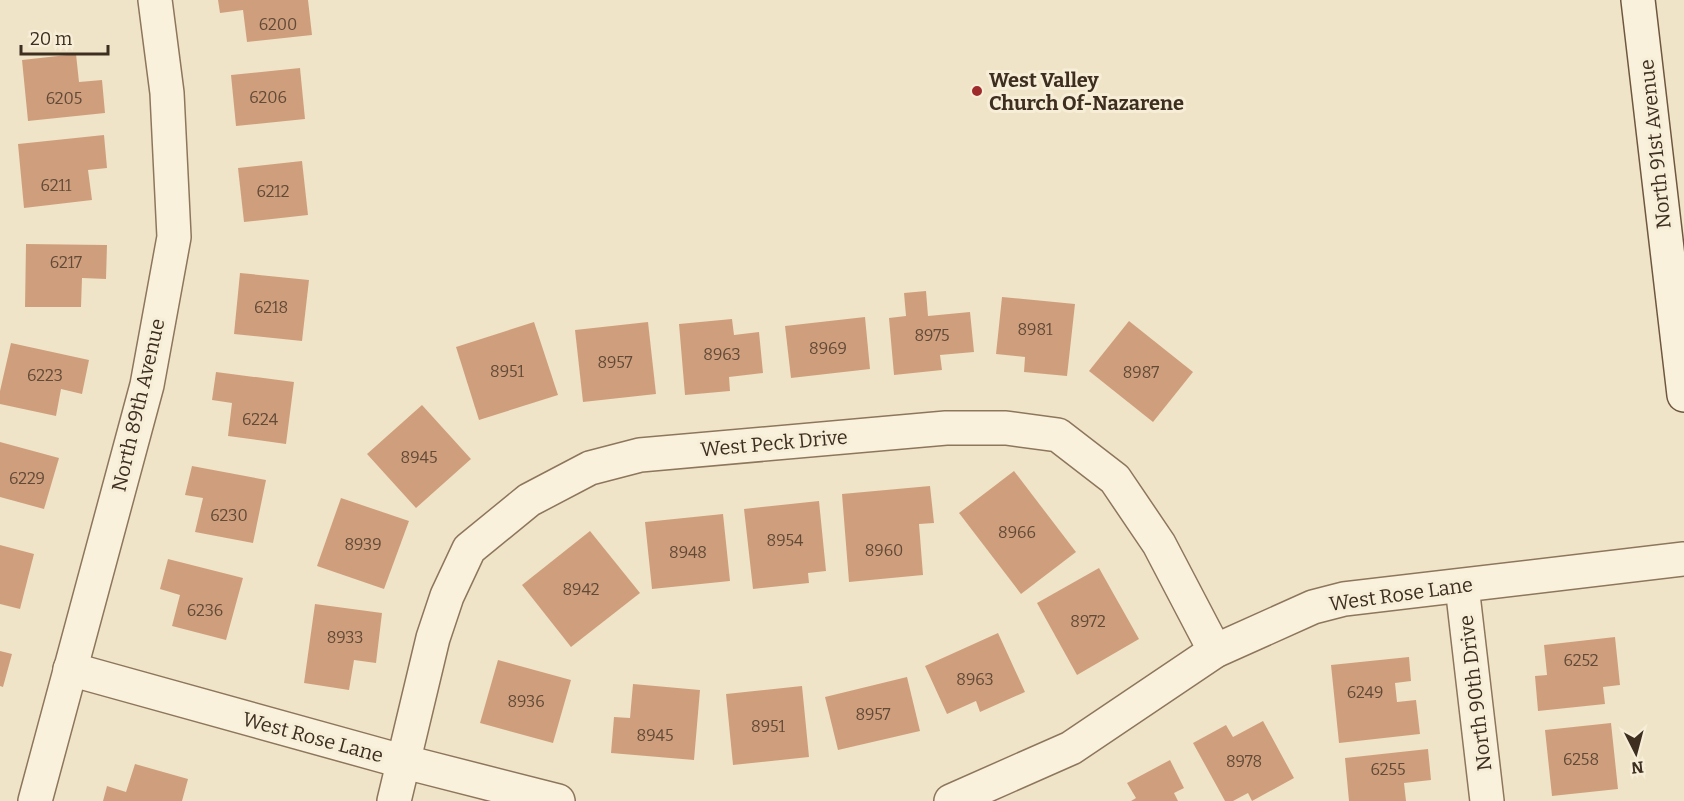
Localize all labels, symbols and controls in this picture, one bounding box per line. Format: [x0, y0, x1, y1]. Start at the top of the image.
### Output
house number: 6200 [259, 15, 297, 34]
scale bar [21, 18, 108, 56]
text: 20 m [30, 28, 72, 50]
street label: North 91st Avenue [1634, 58, 1676, 230]
place label: West Valley Church Of-Nazarene [989, 68, 1184, 115]
marker: West Valley Church Of-Nazarene [970, 84, 984, 98]
house number: 6206 [249, 88, 287, 107]
house number: 6205 [46, 89, 82, 108]
house number: 6211 [41, 176, 72, 195]
house number: 6212 [256, 182, 290, 201]
house number: 6217 [50, 253, 82, 272]
house number: 6218 [254, 298, 288, 317]
street label: North 89th Avenue [106, 316, 170, 494]
house number: 8981 [1017, 320, 1053, 339]
house number: 8975 [914, 326, 950, 345]
house number: 8969 [809, 339, 847, 358]
house number: 8963 [703, 345, 741, 364]
house number: 8957 [597, 353, 633, 372]
house number: 8951 [490, 362, 524, 381]
house number: 8987 [1123, 363, 1159, 382]
house number: 6223 [27, 366, 63, 385]
house number: 6224 [242, 410, 279, 429]
street label: West Peck Drive [699, 425, 849, 461]
house number: 8945 [401, 448, 437, 467]
house number: 6229 [9, 469, 45, 488]
house number: 6230 [210, 506, 248, 525]
house number: 8966 [998, 523, 1036, 542]
house number: 8954 [767, 531, 804, 550]
house number: 8939 [344, 535, 382, 554]
house number: 8960 [865, 541, 903, 560]
house number: 8948 [669, 543, 707, 562]
street label: West Rose Lane [1328, 572, 1474, 616]
house number: 8942 [562, 580, 600, 599]
house number: 6236 [187, 601, 223, 620]
house number: 8972 [1070, 612, 1106, 631]
street label: North 90th Drive [1454, 614, 1496, 772]
house number: 8933 [327, 628, 363, 647]
house number: 6252 [1564, 651, 1598, 670]
house number: 8963 [956, 670, 994, 689]
house number: 6249 [1347, 683, 1383, 702]
house number: 8936 [507, 692, 545, 711]
house number: 8957 [855, 705, 891, 724]
street label: West Rose Lane [240, 707, 386, 767]
house number: 8951 [751, 717, 785, 736]
north arrow [1606, 723, 1666, 783]
house number: 8945 [637, 726, 673, 745]
house number: 6258 [1563, 750, 1599, 769]
house number: 8978 [1226, 752, 1262, 771]
text: N [1630, 757, 1645, 778]
house number: 6255 [1370, 760, 1406, 779]

